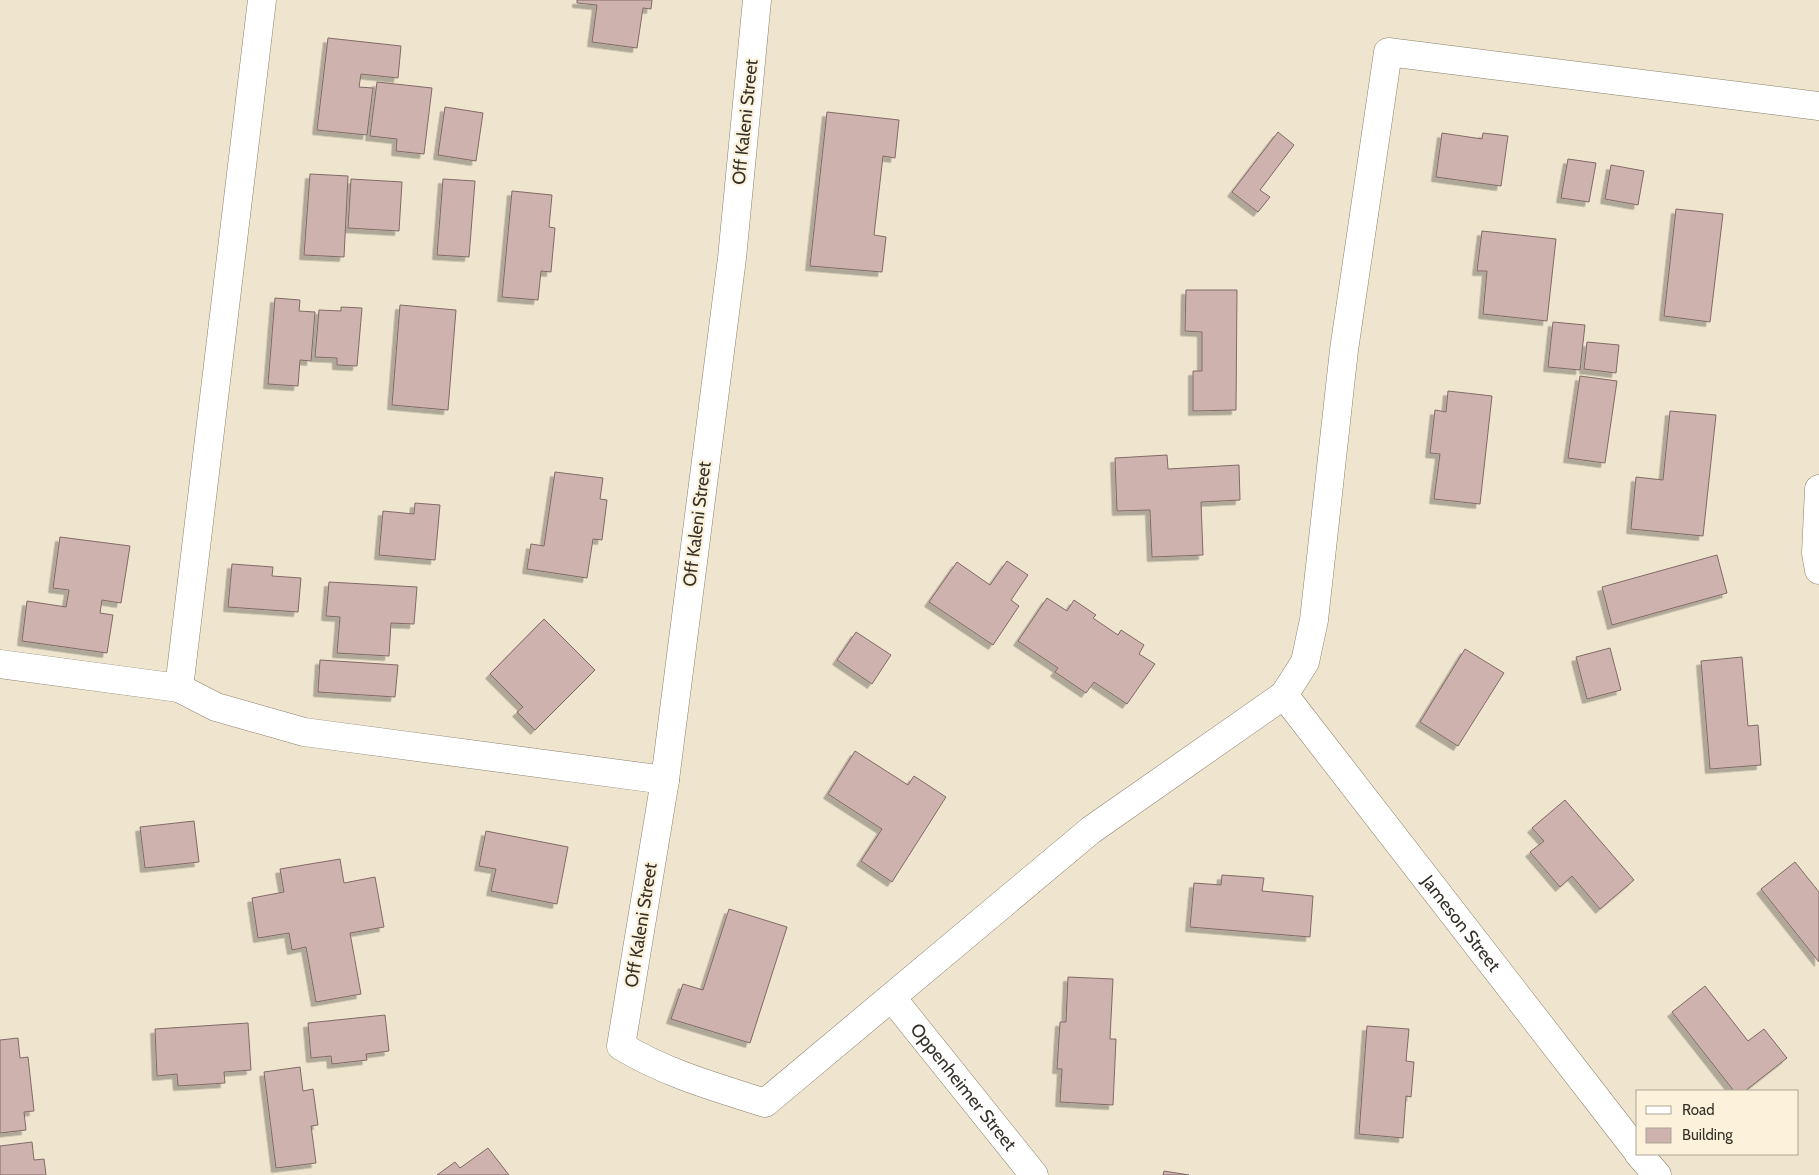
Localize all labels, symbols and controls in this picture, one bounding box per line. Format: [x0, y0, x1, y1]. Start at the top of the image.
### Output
street label: Off Kaleni Street [727, 58, 763, 186]
street label: Off Kaleni Street [678, 460, 716, 588]
street label: Off Kaleni Street [620, 861, 662, 989]
street label: Jameson Street [1416, 870, 1505, 976]
street label: Oppenheimer Street [906, 1019, 1021, 1155]
legend [1636, 1090, 1799, 1155]
text: Road [1682, 1101, 1715, 1119]
text: Building [1682, 1126, 1733, 1144]

